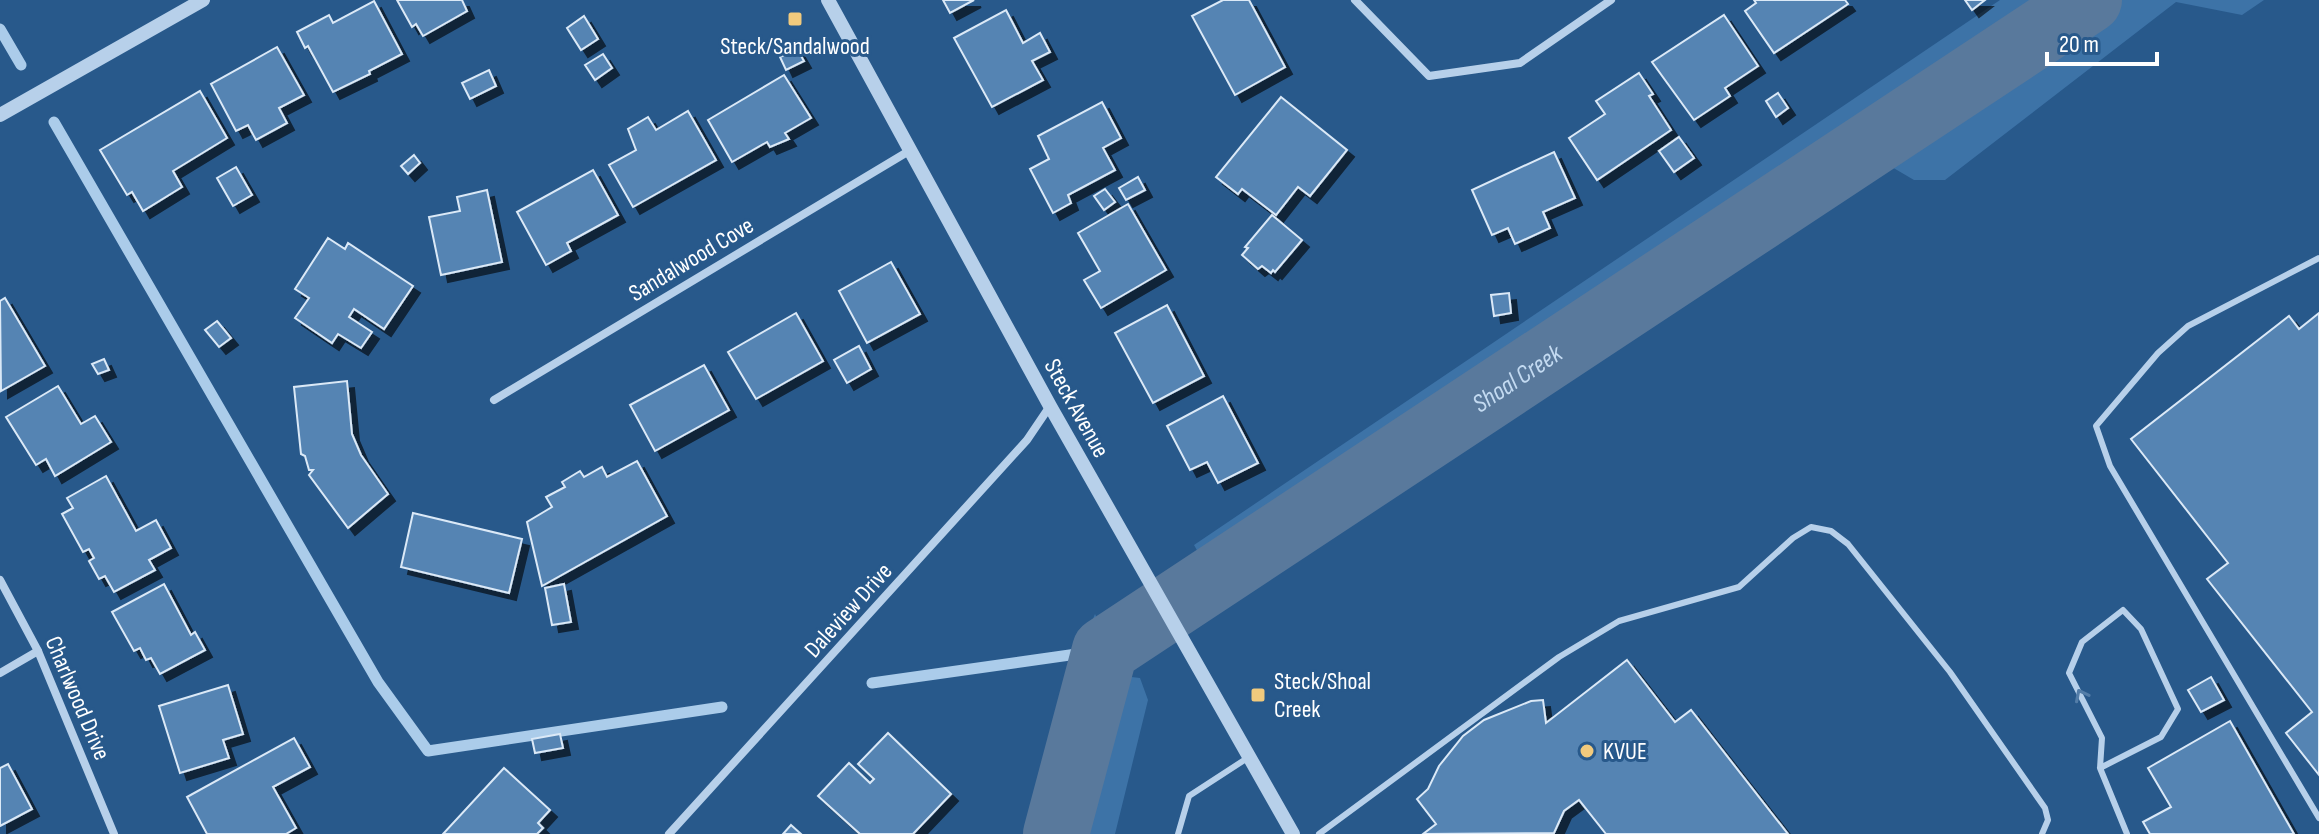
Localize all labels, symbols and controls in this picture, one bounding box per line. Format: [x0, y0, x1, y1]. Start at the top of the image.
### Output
marker: Steck/Sandalwood [786, 10, 804, 28]
scale bar [2047, 16, 2157, 66]
text: 20 m [2059, 30, 2099, 59]
place label: Steck/Sandalwood [720, 32, 870, 61]
street label: Sandalwood Cove [624, 211, 759, 308]
water label: Shoal Creek [1467, 338, 1569, 420]
street label: Steck Avenue [1038, 354, 1116, 463]
street label: Daleview Drive [798, 557, 898, 664]
street label: Charlwood Drive [38, 632, 117, 764]
place label: Steck/Shoal Creek [1274, 667, 1371, 724]
marker: Steck/Shoal Creek [1249, 686, 1267, 704]
one-way arrow [2075, 689, 2091, 704]
place label: KVUE [1603, 737, 1647, 766]
marker: KVUE [1578, 742, 1596, 760]

